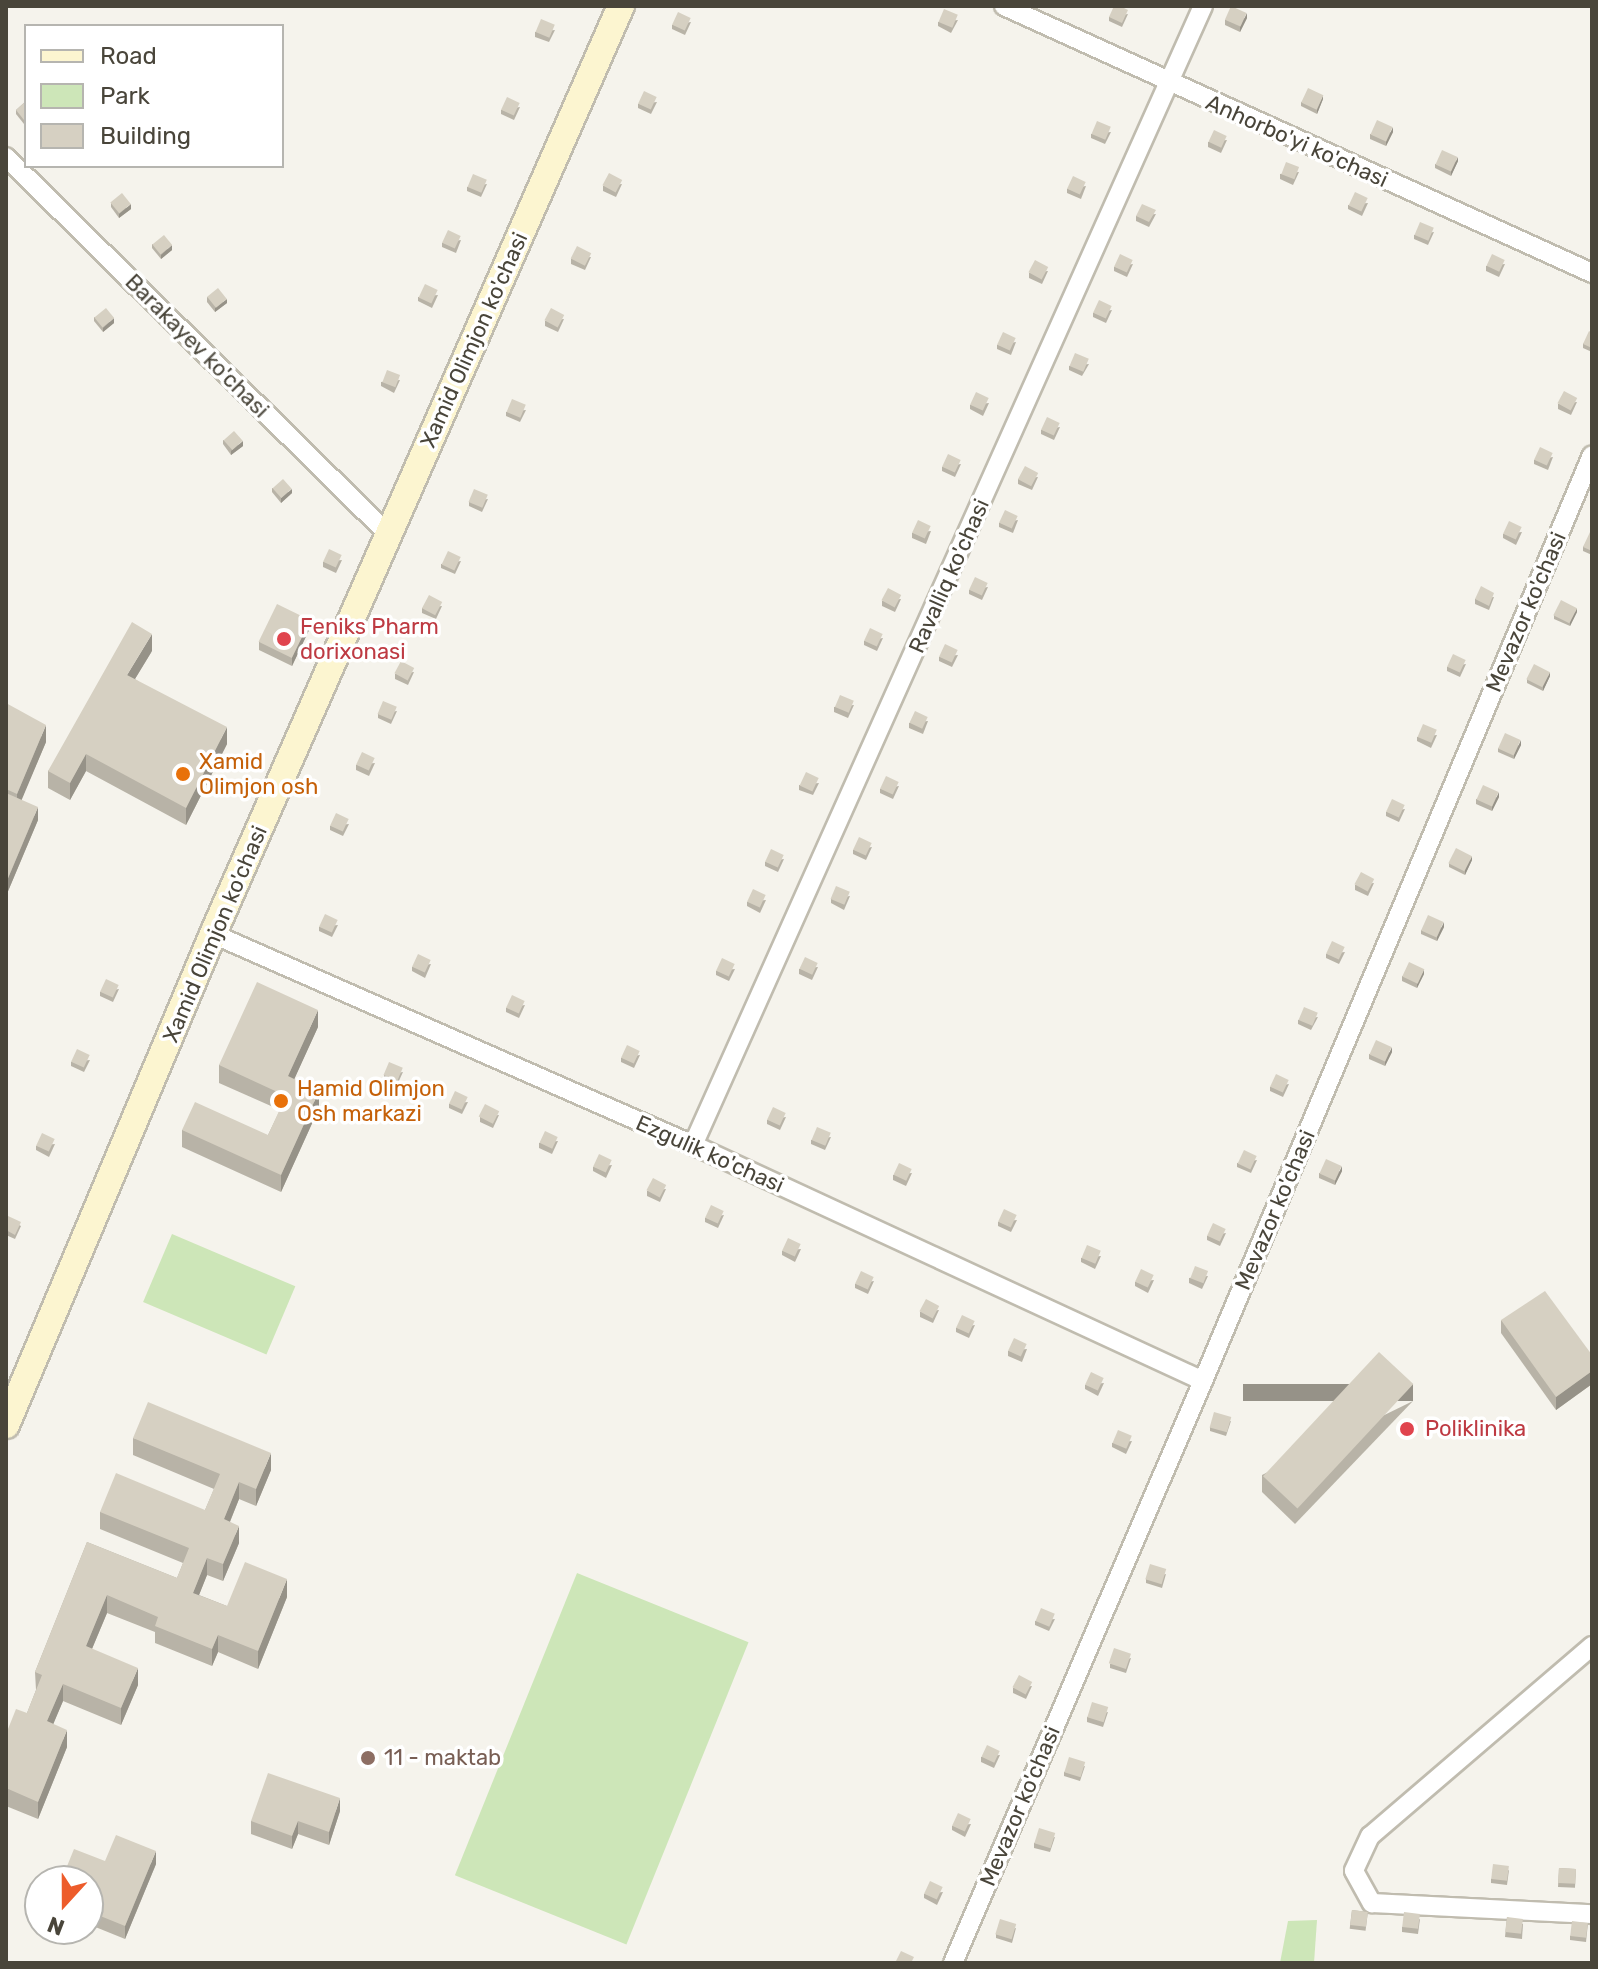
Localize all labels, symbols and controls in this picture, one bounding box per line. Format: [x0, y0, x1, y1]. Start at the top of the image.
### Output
legend [24, 24, 284, 168]
text: Road [100, 42, 157, 70]
text: Park [100, 82, 150, 110]
street label: Anhorbo'yi ko'chasi [1202, 89, 1392, 193]
text: Building [100, 122, 191, 150]
street label: Xamid Olimjon ko'chasi [415, 228, 533, 452]
street label: Barakayev ko'chasi [120, 269, 274, 423]
street label: Ravalliq ko'chasi [903, 495, 995, 657]
street label: Mevazor ko'chasi [1480, 528, 1572, 696]
place label: Feniks Pharm dorixonasi [300, 613, 439, 664]
marker: Feniks Pharm dorixonasi [275, 630, 293, 648]
place label: Xamid Olimjon osh [199, 748, 318, 800]
marker: Xamid Olimjon osh [174, 765, 192, 783]
street label: Xamid Olimjon ko'chasi [157, 822, 273, 1046]
place label: Hamid Olimjon Osh markazi [297, 1075, 445, 1126]
marker: Hamid Olimjon Osh markazi [272, 1092, 290, 1110]
street label: Ezgulik ko'chasi [632, 1110, 788, 1198]
street label: Mevazor ko'chasi [1229, 1126, 1321, 1294]
place label: Poliklinika [1425, 1416, 1526, 1442]
marker: Poliklinika [1396, 1418, 1418, 1440]
street label: Mevazor ko'chasi [974, 1722, 1066, 1890]
place label: 11 - maktab [384, 1745, 501, 1771]
marker: 11 - maktab [359, 1749, 377, 1767]
north arrow [24, 1865, 104, 1945]
text: N [44, 1911, 68, 1941]

